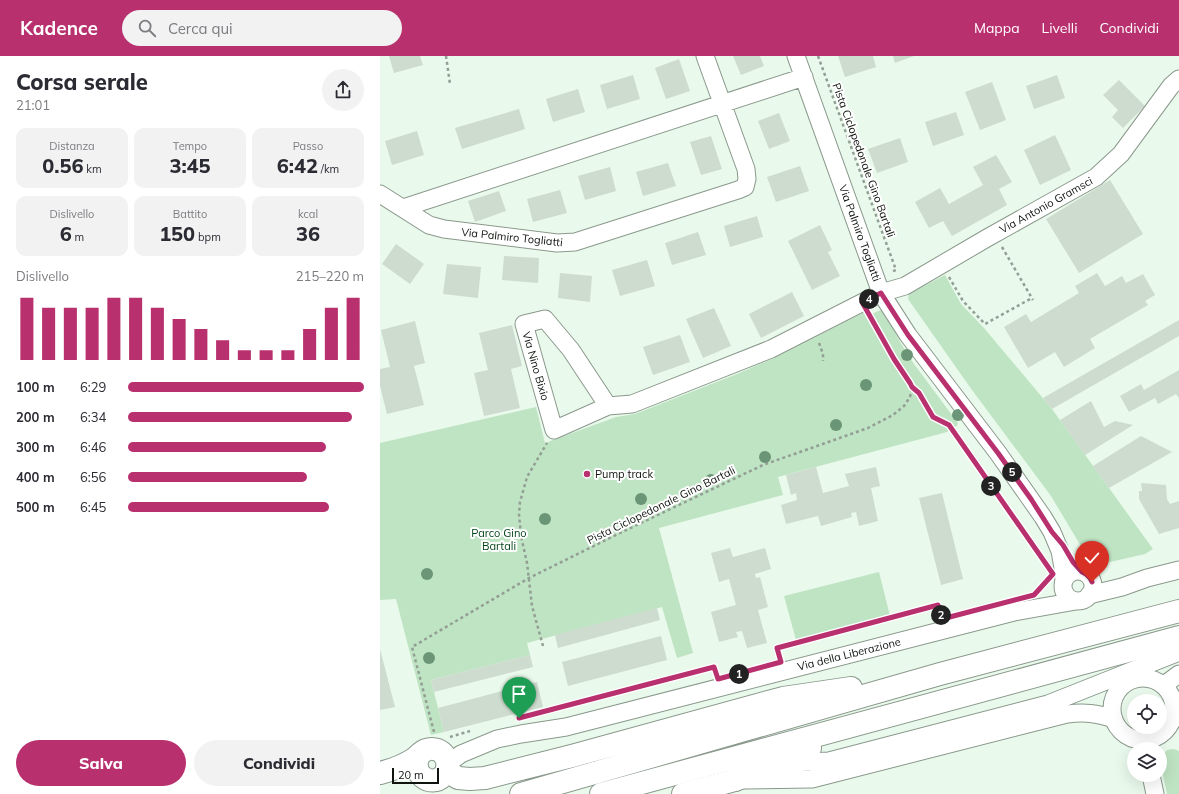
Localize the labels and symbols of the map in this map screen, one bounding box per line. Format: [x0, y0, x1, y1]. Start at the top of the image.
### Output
street label: Pista Ciclopedonale Gino Bartali [829, 81, 899, 239]
street label: Via Antonio Gramsci [997, 174, 1095, 236]
street label: Via Palmiro Togliatti [836, 183, 884, 283]
street label: Via Palmiro Togliatti [461, 225, 563, 249]
pin: 4 [859, 289, 879, 309]
street label: Via Nino Bixio [519, 330, 553, 402]
pin: 5 [1002, 462, 1022, 482]
street label: Pista Ciclopedonale Gino Bartali [585, 463, 737, 547]
place label: Pump track [595, 467, 653, 481]
marker: Pump track [582, 469, 592, 479]
pin: 3 [981, 476, 1001, 496]
park label: Parco Gino Bartali [471, 526, 527, 553]
pin [1075, 541, 1109, 582]
pin: 2 [931, 605, 951, 625]
street label: Via della Liberazione [796, 634, 902, 674]
pin: 1 [729, 664, 749, 684]
pin [502, 677, 536, 718]
scale bar [392, 766, 439, 785]

